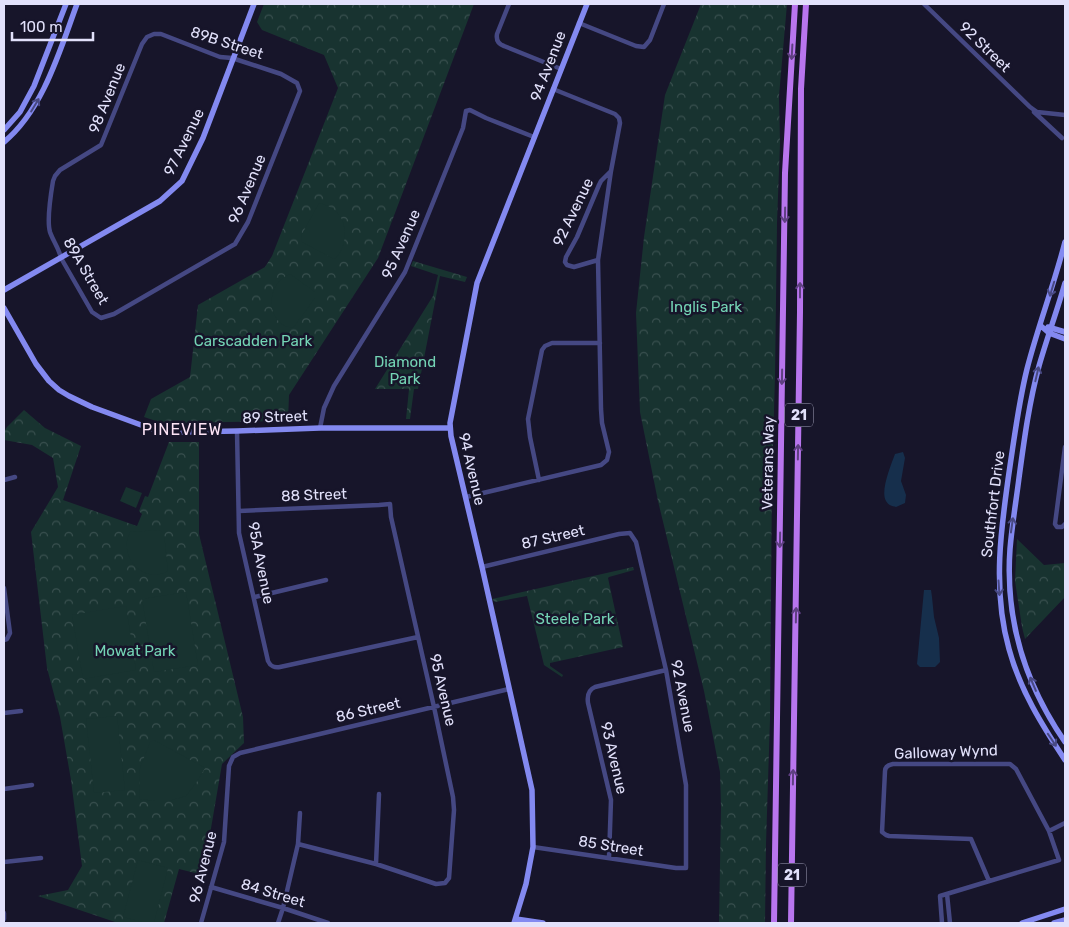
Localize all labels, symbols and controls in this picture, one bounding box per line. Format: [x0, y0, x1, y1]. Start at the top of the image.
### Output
scale bar [12, 10, 94, 42]
text: 100 m [20, 18, 62, 36]
street label: 92 Street [955, 18, 1015, 76]
street label: 89B Street [188, 23, 266, 63]
street label: 94 Avenue [526, 28, 570, 104]
one-way arrow [787, 44, 796, 60]
street label: 98 Avenue [85, 60, 129, 136]
one-way arrow [30, 98, 40, 113]
street label: 97 Avenue [160, 106, 208, 178]
street label: 96 Avenue [224, 152, 270, 226]
street label: 92 Avenue [549, 175, 597, 249]
one-way arrow [780, 206, 790, 222]
street label: 95 Avenue [378, 207, 424, 281]
street label: 89A Street [60, 234, 113, 308]
one-way arrow [1047, 281, 1056, 296]
one-way arrow [795, 282, 805, 298]
park label: Inglis Park [670, 298, 742, 316]
park label: Carscadden Park [194, 332, 312, 350]
park label: Diamond Park [374, 353, 436, 388]
one-way arrow [1033, 367, 1042, 383]
one-way arrow [777, 368, 787, 385]
road number: 21 [785, 404, 813, 426]
street label: 89 Street [242, 407, 308, 427]
street label: Veterans Way [758, 416, 778, 510]
district label: PINEVIEW [142, 420, 222, 439]
street label: 94 Avenue [455, 431, 489, 507]
one-way arrow [793, 445, 803, 461]
street label: Southfort Drive [978, 450, 1008, 558]
street label: 88 Street [281, 485, 347, 505]
one-way arrow [1008, 517, 1018, 533]
street label: 95A Avenue [244, 520, 278, 606]
street label: 87 Street [520, 521, 586, 553]
one-way arrow [775, 531, 785, 547]
one-way arrow [995, 580, 1004, 596]
one-way arrow [791, 607, 801, 624]
park label: Steele Park [536, 610, 615, 628]
park label: Mowat Park [94, 642, 176, 660]
street label: 95 Avenue [426, 652, 460, 728]
street label: 92 Avenue [667, 658, 699, 734]
one-way arrow [1027, 677, 1037, 692]
street label: 86 Street [334, 694, 402, 726]
street label: 93 Avenue [597, 720, 631, 796]
one-way arrow [1047, 733, 1057, 747]
street label: Galloway Wynd [894, 741, 998, 763]
one-way arrow [788, 770, 798, 786]
street label: 96 Avenue [185, 829, 221, 905]
street label: 85 Street [577, 832, 645, 860]
road number: 21 [778, 864, 806, 886]
street label: 84 Street [239, 875, 307, 911]

